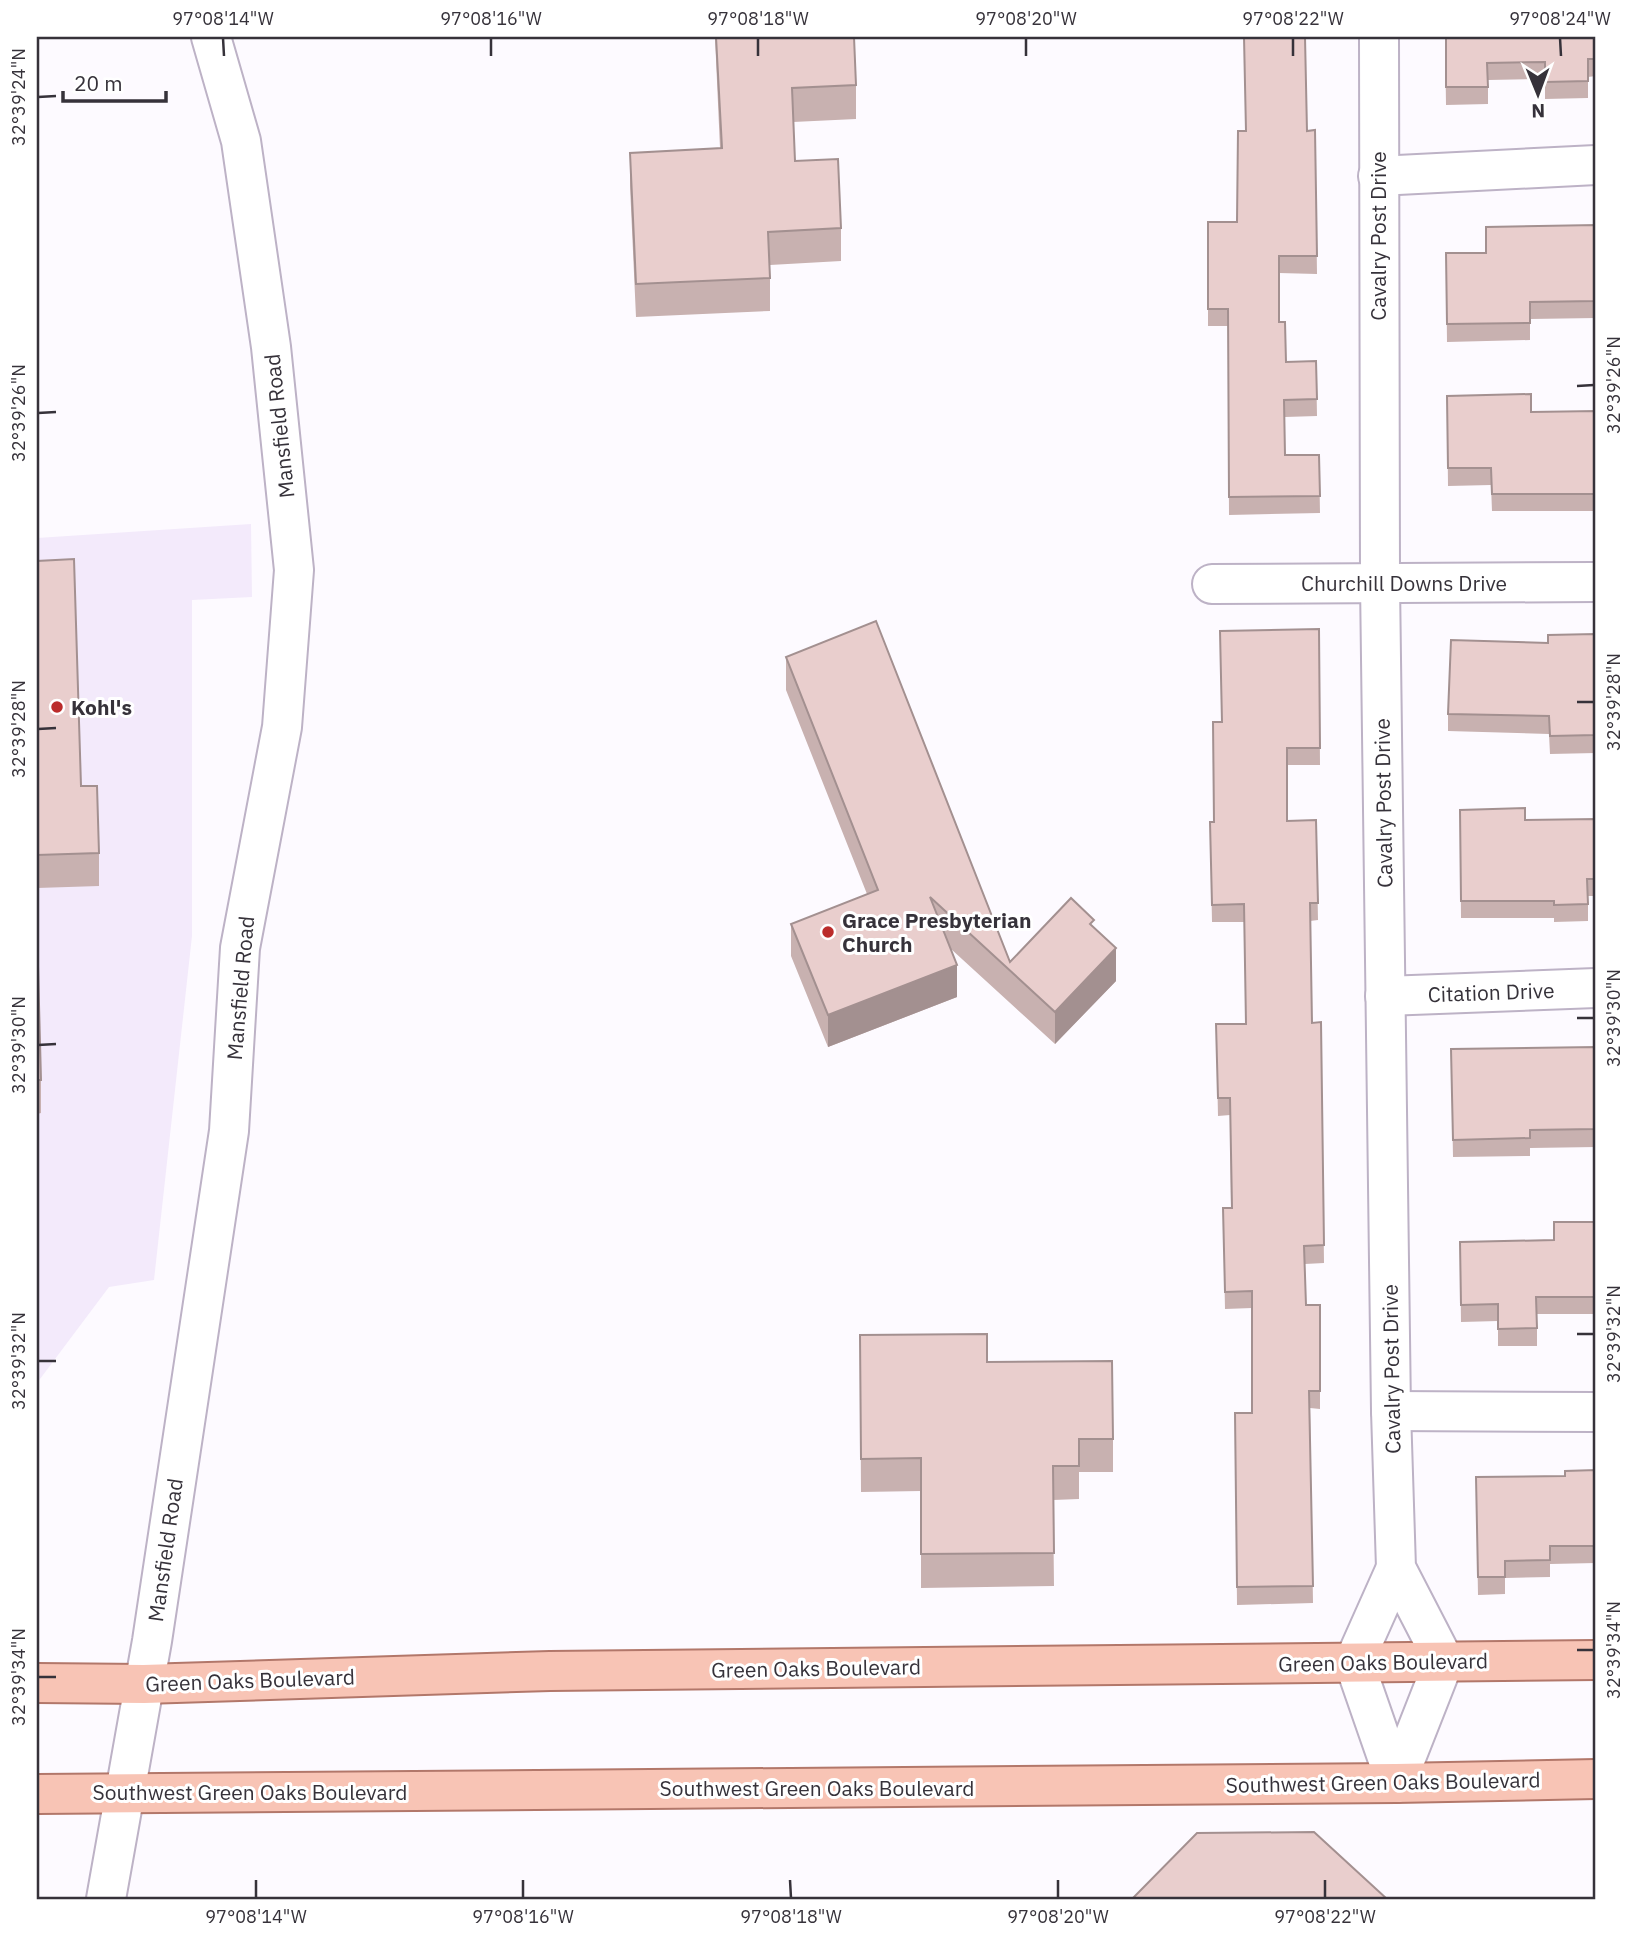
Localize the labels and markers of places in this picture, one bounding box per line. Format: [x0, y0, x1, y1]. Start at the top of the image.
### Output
place label: Kohl's [71, 693, 132, 721]
marker: Kohl's [49, 699, 65, 715]
place label: Grace Presbyterian Church [842, 906, 1032, 958]
marker: Grace Presbyterian Church [820, 924, 836, 940]

